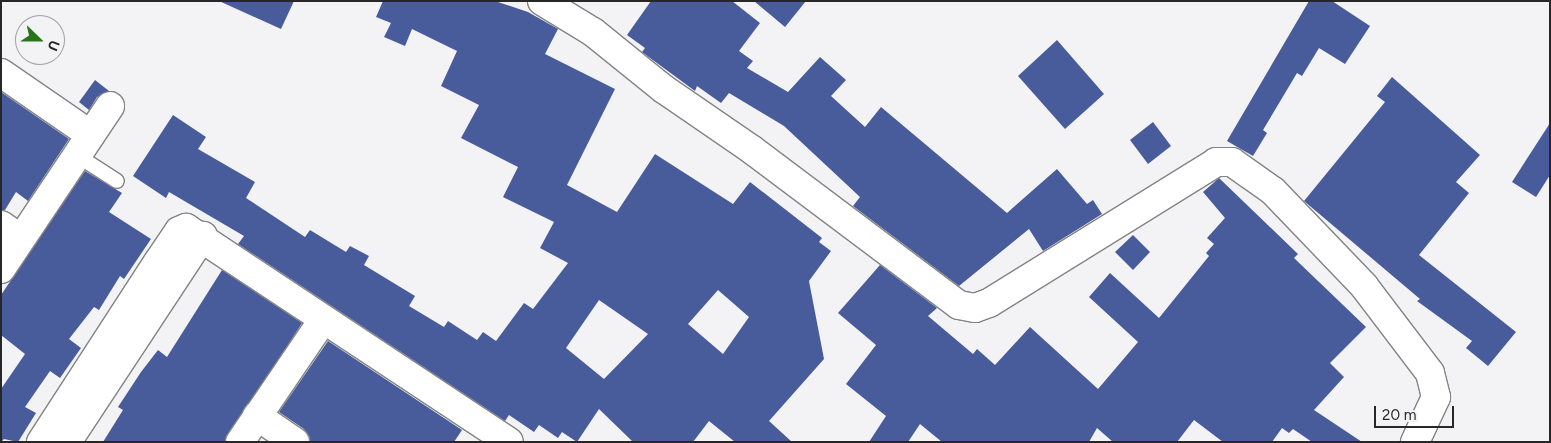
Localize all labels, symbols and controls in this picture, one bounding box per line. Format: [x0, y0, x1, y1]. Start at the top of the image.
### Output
north arrow [15, 15, 65, 65]
text: U [44, 38, 63, 53]
scale bar [1376, 396, 1456, 428]
text: 20 m [1382, 406, 1416, 424]

